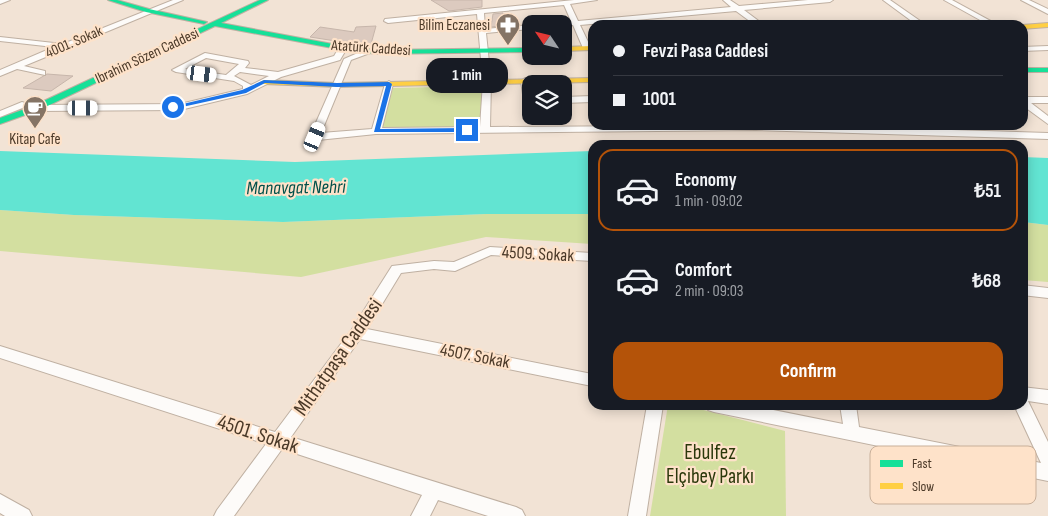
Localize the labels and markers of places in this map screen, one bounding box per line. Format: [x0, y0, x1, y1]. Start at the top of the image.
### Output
pharmacy icon: Bilim Eczanesi [495, 12, 521, 46]
place label: Bilim Eczanesi [419, 16, 490, 35]
cafe icon: Kitap Cafe [22, 95, 48, 129]
place label: Kitap Cafe [9, 130, 61, 149]

